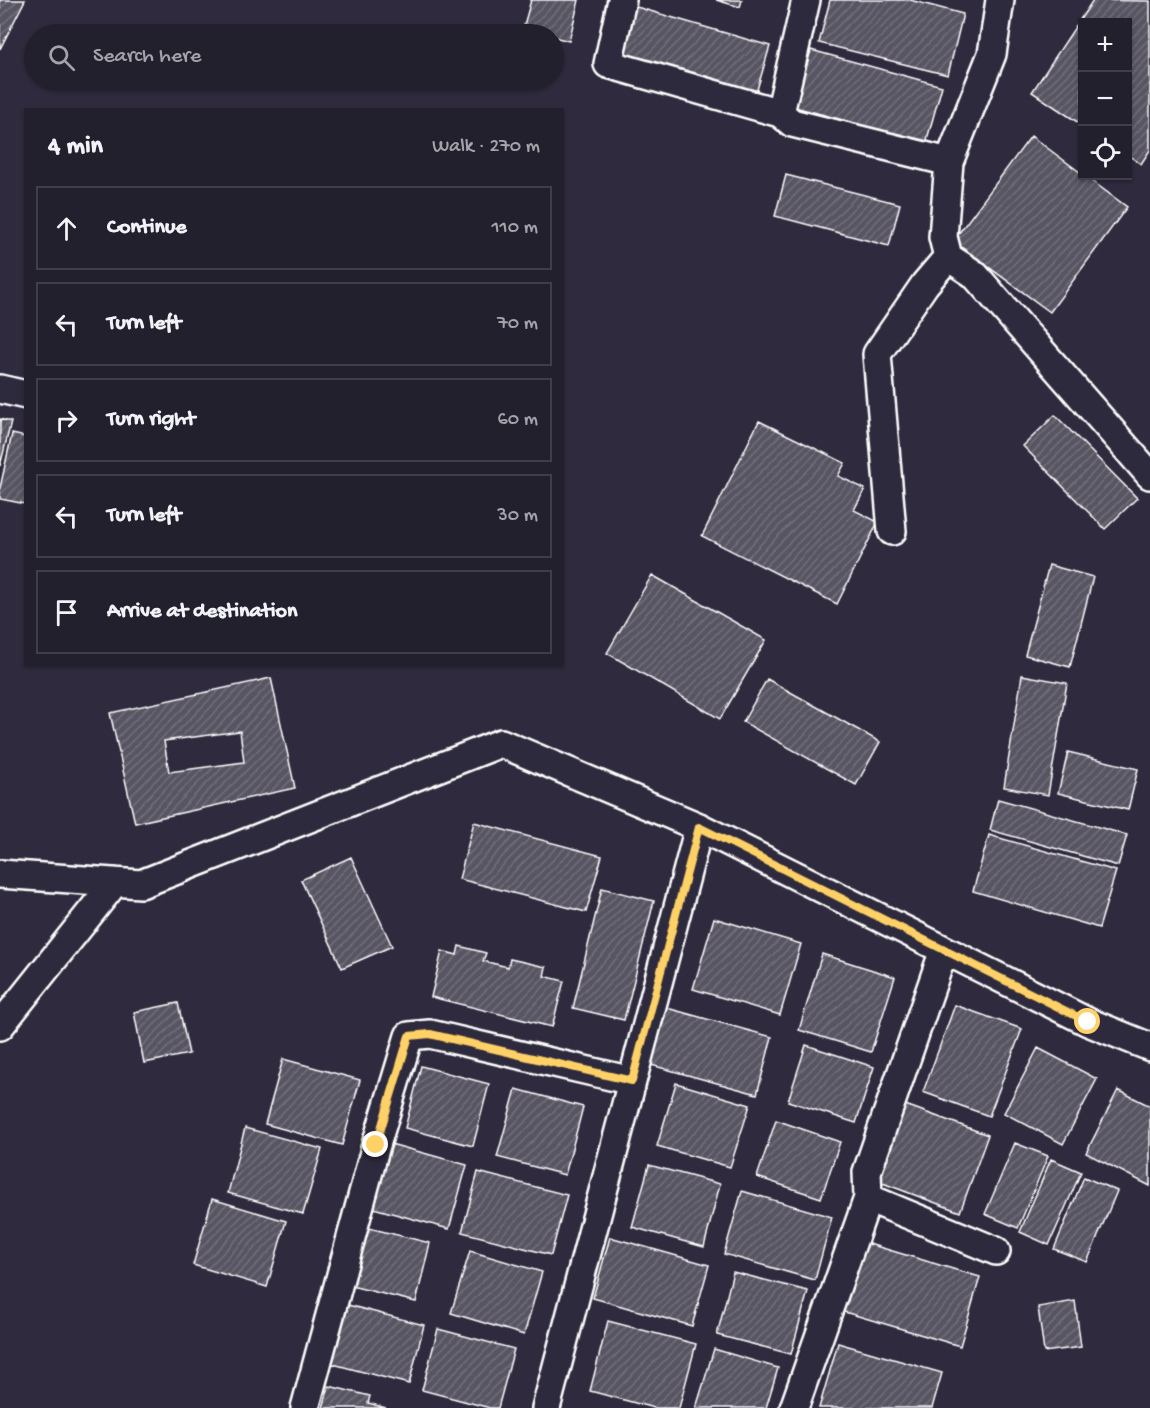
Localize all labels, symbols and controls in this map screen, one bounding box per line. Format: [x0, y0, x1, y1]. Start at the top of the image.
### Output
map controls [1078, 18, 1132, 180]
button: + [1078, 18, 1132, 72]
search box [24, 24, 564, 90]
icon: search [45, 41, 78, 74]
text: Search here [93, 44, 201, 70]
button: − [1078, 72, 1132, 126]
button: locate [1078, 126, 1132, 180]
text: 4 min [48, 132, 103, 163]
text: Walk · 270 m [432, 136, 540, 159]
icon: ahead [50, 212, 83, 245]
text: Continue [107, 215, 187, 241]
text: 110 m [492, 217, 538, 240]
icon: left [50, 308, 83, 341]
text: Turn left [107, 311, 181, 337]
text: 70 m [497, 313, 538, 336]
icon: right [50, 404, 83, 437]
text: Turn right [107, 407, 195, 433]
text: 60 m [498, 409, 538, 432]
icon: left [50, 500, 83, 533]
text: Turn left [107, 503, 181, 529]
text: 30 m [497, 505, 538, 528]
icon: arrive [50, 596, 83, 629]
text: Arrive at destination [107, 599, 297, 625]
route start [1074, 1008, 1100, 1034]
route end [362, 1131, 388, 1157]

